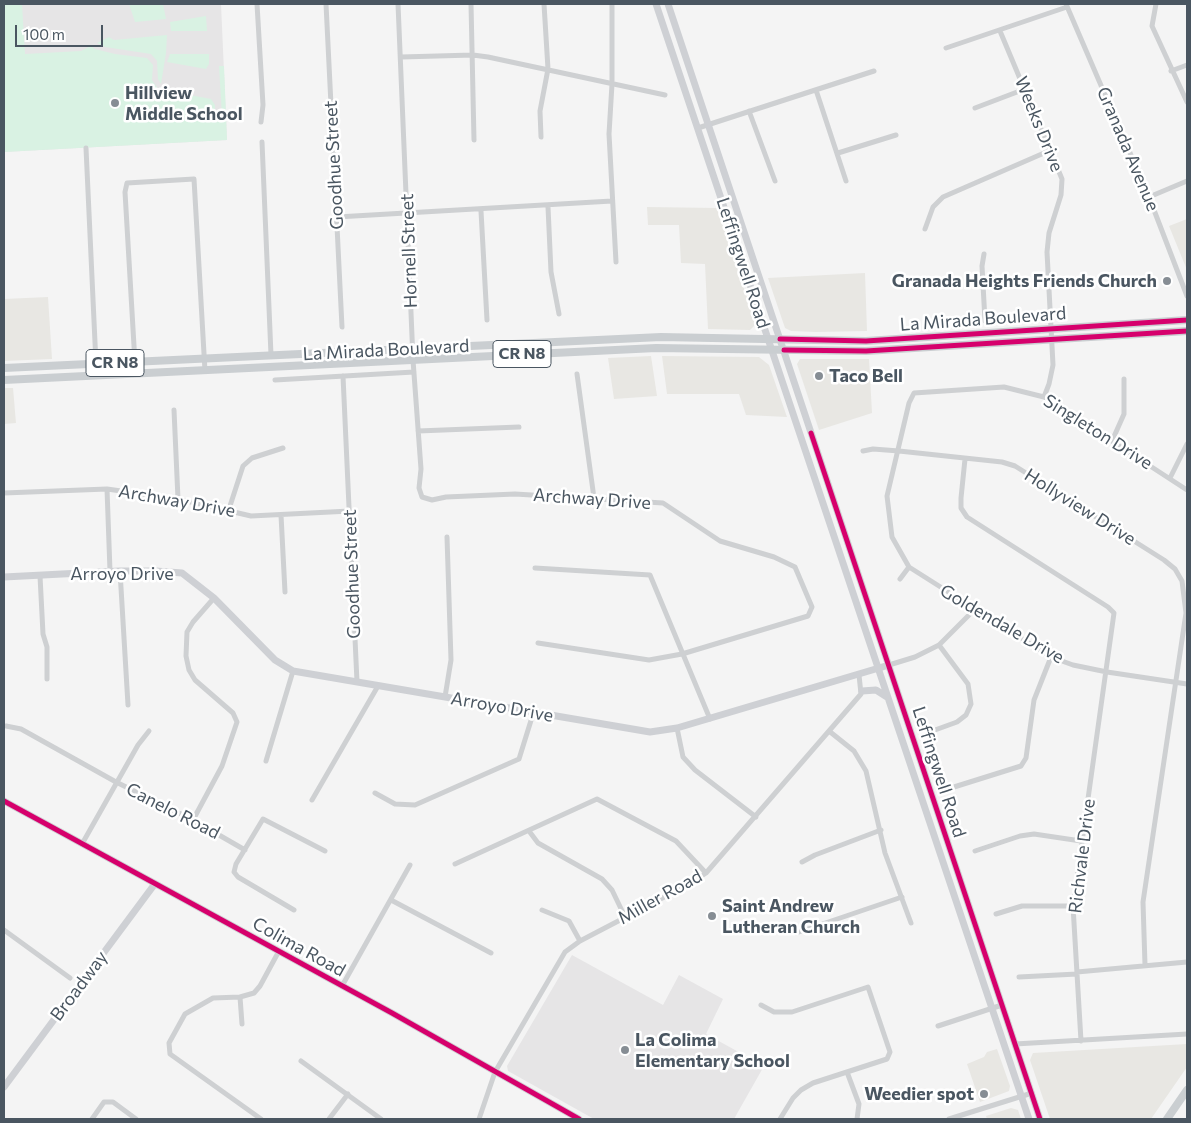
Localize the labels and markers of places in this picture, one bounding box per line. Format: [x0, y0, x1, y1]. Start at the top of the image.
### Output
place label: Hillview Middle School [125, 82, 243, 125]
marker: Hillview Middle School [109, 97, 121, 109]
place label: Granada Heights Friends Church [892, 270, 1157, 292]
marker: Granada Heights Friends Church [1161, 275, 1173, 287]
place label: Taco Bell [829, 365, 903, 387]
marker: Taco Bell [813, 370, 825, 382]
place label: Saint Andrew Lutheran Church [722, 895, 860, 938]
marker: Saint Andrew Lutheran Church [706, 910, 718, 922]
place label: La Colima Elementary School [635, 1029, 790, 1072]
marker: La Colima Elementary School [619, 1044, 631, 1056]
place label: Weedier spot [864, 1083, 974, 1105]
marker: Weedier spot [978, 1088, 990, 1100]

